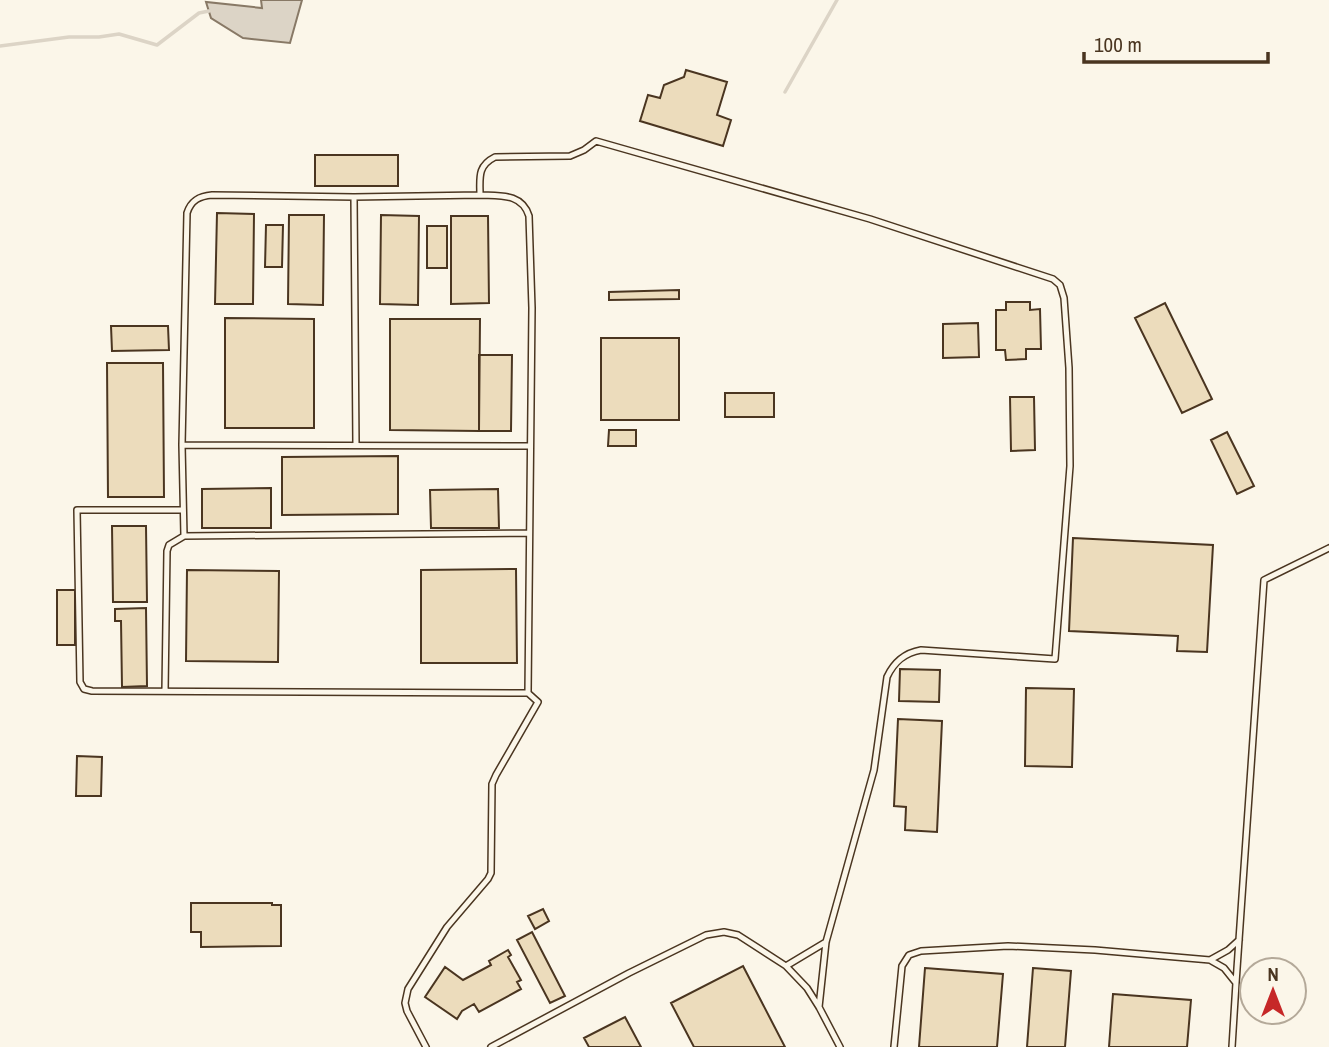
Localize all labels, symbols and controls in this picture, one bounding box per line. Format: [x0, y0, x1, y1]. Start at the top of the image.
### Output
scale bar [1084, 21, 1268, 65]
text: 100 m [1094, 30, 1142, 59]
north arrow [1238, 956, 1308, 1026]
text: N [1267, 961, 1279, 987]

